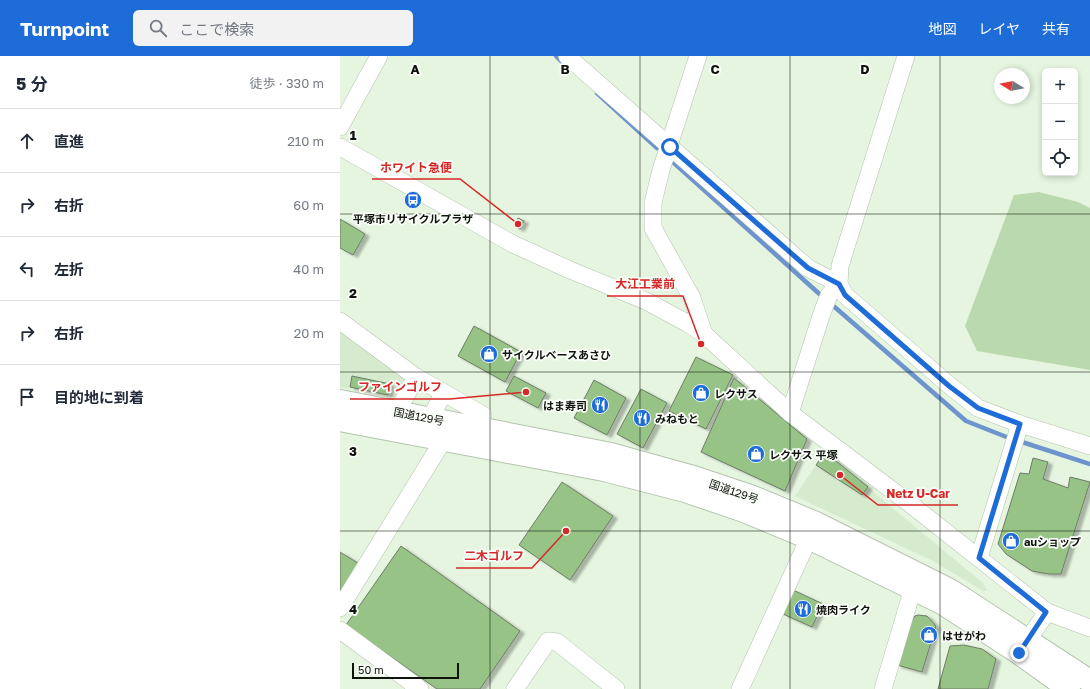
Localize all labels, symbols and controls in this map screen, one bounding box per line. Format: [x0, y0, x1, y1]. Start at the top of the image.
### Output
search box [133, 10, 413, 46]
text: Turnpoint [20, 17, 109, 40]
icon: search [147, 17, 169, 39]
text: ここで検索 [179, 20, 254, 38]
text: 地図 [928, 20, 956, 37]
text: レイヤ [978, 20, 1020, 37]
text: 共有 [1042, 20, 1070, 37]
text: A [410, 61, 420, 77]
text: B [560, 61, 570, 77]
text: C [710, 61, 720, 77]
text: D [860, 61, 870, 77]
north arrow [994, 68, 1030, 104]
map controls [1042, 68, 1078, 176]
button: + [1042, 68, 1078, 104]
text: 5 分 [16, 73, 48, 94]
text: 徒歩 · 330 m [250, 75, 324, 91]
button: − [1042, 104, 1078, 140]
text: 1 [350, 127, 357, 143]
icon: ahead [16, 130, 38, 152]
text: 直進 [54, 132, 84, 150]
text: 210 m [287, 133, 324, 149]
route start [661, 138, 679, 156]
button: locate [1042, 140, 1078, 176]
callout: ホワイト急便 [372, 155, 460, 179]
text: ホワイト急便 [380, 160, 452, 175]
bus stop icon: 平塚市リサイクルプラザ [403, 190, 423, 210]
icon: right [16, 194, 38, 216]
text: 右折 [54, 196, 84, 214]
text: 60 m [293, 197, 324, 213]
place label: 平塚市リサイクルプラザ [353, 212, 473, 225]
icon: left [16, 258, 38, 280]
text: 左折 [54, 260, 84, 278]
text: 40 m [293, 261, 324, 277]
callout: 大江工業前 [607, 272, 683, 296]
text: 大江工業前 [615, 276, 675, 291]
text: 2 [349, 285, 357, 301]
icon: right [16, 322, 38, 344]
text: 右折 [54, 324, 84, 342]
text: 20 m [294, 325, 324, 341]
shop icon: サイクルベースあさひ [479, 344, 499, 364]
place label: サイクルベースあさひ [502, 348, 611, 361]
callout: ファインゴルフ [350, 375, 450, 399]
text: ファインゴルフ [358, 379, 442, 394]
shop icon: レクサス [691, 383, 711, 403]
icon: arrive [16, 386, 38, 408]
place label: レクサス [714, 387, 758, 400]
text: 目的地に到着 [54, 388, 144, 406]
restaurant icon: はま寿司 [590, 395, 610, 415]
place label: はま寿司 [543, 399, 587, 412]
street label: 国道129号 [393, 405, 445, 427]
restaurant icon: みねもと [632, 408, 652, 428]
place label: みねもと [655, 412, 699, 425]
text: 3 [349, 443, 357, 459]
shop icon: レクサス 平塚 [746, 444, 766, 464]
place label: レクサス 平塚 [769, 448, 839, 461]
street label: 国道129号 [708, 476, 760, 506]
callout: Netz U-Car [878, 481, 958, 505]
text: Netz U-Car [886, 486, 950, 501]
shop icon: auショップ [1001, 531, 1021, 551]
place label: auショップ [1024, 535, 1081, 548]
callout: 二木ゴルフ [456, 544, 532, 568]
text: 二木ゴルフ [464, 548, 524, 563]
restaurant icon: 焼肉ライク [793, 599, 813, 619]
text: 4 [349, 601, 357, 617]
place label: 焼肉ライク [816, 603, 871, 616]
shop icon: はせがわ [919, 625, 939, 645]
place label: はせがわ [942, 629, 986, 642]
route end [1010, 644, 1028, 662]
scale bar [352, 661, 459, 680]
text: 50 m [358, 663, 384, 676]

